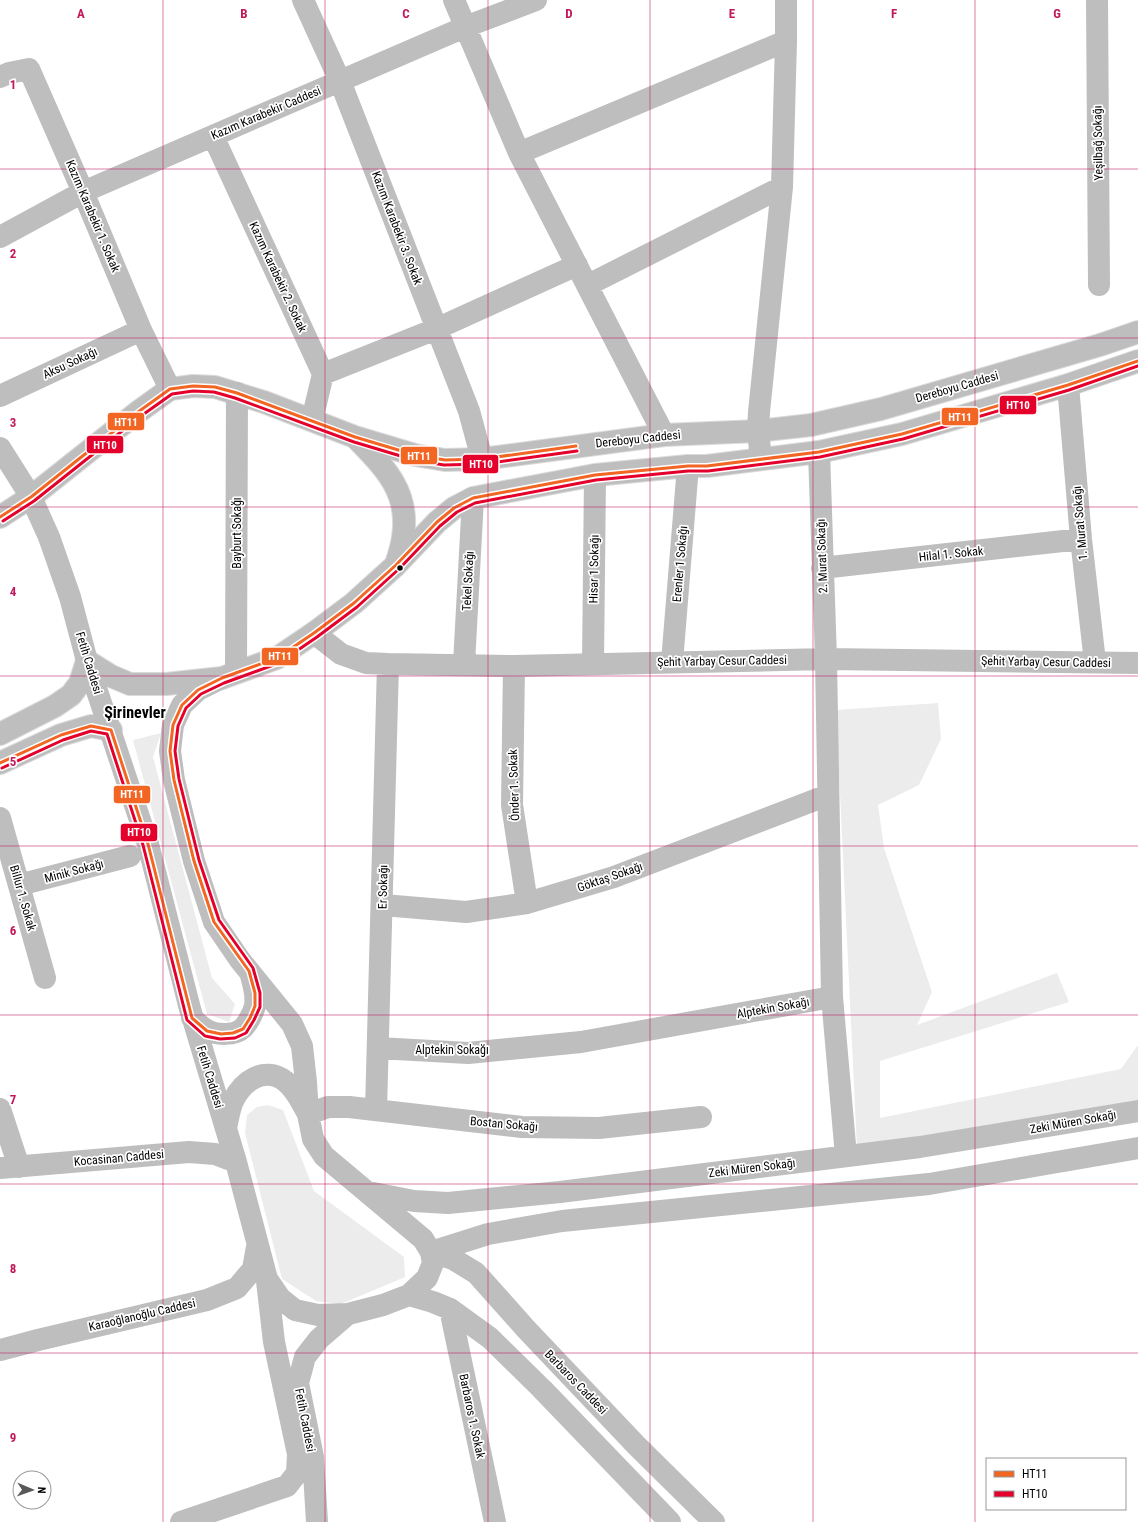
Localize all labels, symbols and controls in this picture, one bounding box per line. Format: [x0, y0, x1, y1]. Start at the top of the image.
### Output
text: A [77, 6, 85, 21]
text: B [240, 6, 248, 21]
text: C [402, 6, 410, 21]
text: D [565, 6, 573, 21]
text: E [729, 6, 736, 21]
text: F [891, 6, 897, 21]
text: G [1053, 6, 1061, 21]
text: 1 [10, 77, 16, 92]
street label: Kazım Karabekir Caddesi [209, 83, 323, 143]
street label: Yeşilbağ Sokağı [1090, 105, 1106, 181]
street label: Kazım Karabekir 1. Sokak [63, 158, 123, 275]
street label: Kazım Karabekir 3. Sokak [369, 169, 425, 287]
street label: Kazım Karabekir 2. Sokak [246, 219, 310, 335]
text: 2 [10, 246, 17, 261]
street label: Aksu Sokağı [41, 344, 99, 382]
street label: Dereboyu Caddesi [914, 369, 1000, 405]
line badge: HT10 [999, 395, 1037, 415]
text: HT10 [1006, 399, 1030, 412]
line badge: HT11 [941, 407, 979, 426]
text: HT11 [948, 411, 972, 424]
line badge: HT11 [107, 412, 145, 431]
text: 3 [10, 415, 16, 430]
text: HT11 [114, 416, 138, 429]
street label: Dereboyu Caddesi [595, 428, 681, 450]
line badge: HT10 [86, 435, 124, 454]
text: HT10 [93, 439, 117, 452]
line badge: HT11 [400, 446, 438, 465]
text: HT11 [407, 450, 431, 463]
line badge: HT10 [462, 454, 499, 474]
text: HT10 [469, 458, 493, 471]
street label: 1. Murat Sokağı [1070, 485, 1090, 561]
street label: Bayburt Sokağı [230, 497, 244, 569]
street label: 2. Murat Sokağı [814, 519, 830, 593]
street label: Erenler 1 Sokağı [670, 525, 690, 603]
street label: Hisar 1 Sokağı [586, 535, 602, 603]
street label: Hilal 1. Sokak [918, 544, 985, 564]
street label: Tekel Sokağı [459, 551, 477, 611]
unlabelled marker [395, 563, 405, 573]
text: 4 [10, 584, 17, 599]
street label: Fetih Caddesi [73, 630, 105, 696]
line badge: HT11 [261, 647, 299, 666]
text: HT11 [268, 650, 292, 663]
street label: Şehit Yarbay Cesur Caddesi [657, 653, 787, 669]
street label: Şehit Yarbay Cesur Caddesi [981, 654, 1111, 670]
district label: Şirinevler [104, 703, 166, 722]
street label: Önder 1. Sokak [505, 748, 522, 821]
text: 5 [10, 754, 17, 769]
line badge: HT11 [113, 785, 151, 804]
text: HT11 [120, 788, 144, 801]
line badge: HT10 [120, 823, 158, 842]
text: HT10 [127, 826, 151, 839]
street label: Minik Sokağı [43, 856, 105, 886]
street label: Göktaş Sokağı [575, 859, 645, 895]
street label: Billur 1. Sokak [7, 864, 39, 933]
street label: Er Sokağı [376, 865, 390, 909]
text: 6 [10, 923, 17, 938]
street label: Alptekin Sokağı [736, 995, 810, 1021]
street label: Alptekin Sokağı [415, 1043, 489, 1057]
street label: Fetih Caddesi [194, 1044, 226, 1110]
text: 7 [10, 1092, 17, 1107]
street label: Zeki Müren Sokağı [1029, 1108, 1117, 1136]
street label: Bostan Sokağı [469, 1114, 539, 1134]
street label: Kocasinan Caddesi [73, 1147, 165, 1169]
street label: Zeki Müren Sokağı [708, 1156, 796, 1180]
text: 8 [10, 1261, 16, 1276]
street label: Karaoğlanoğlu Caddesi [87, 1296, 197, 1334]
street label: Barbaros Caddesi [542, 1347, 610, 1417]
street label: Barbaros 1. Sokak [456, 1372, 488, 1460]
street label: Fetih Caddesi [292, 1387, 318, 1453]
text: 9 [10, 1430, 16, 1445]
legend [986, 1458, 1126, 1510]
text: HT11 [1022, 1467, 1047, 1481]
north arrow [12, 1470, 52, 1510]
text: N [35, 1487, 48, 1494]
text: HT10 [1022, 1487, 1047, 1501]

